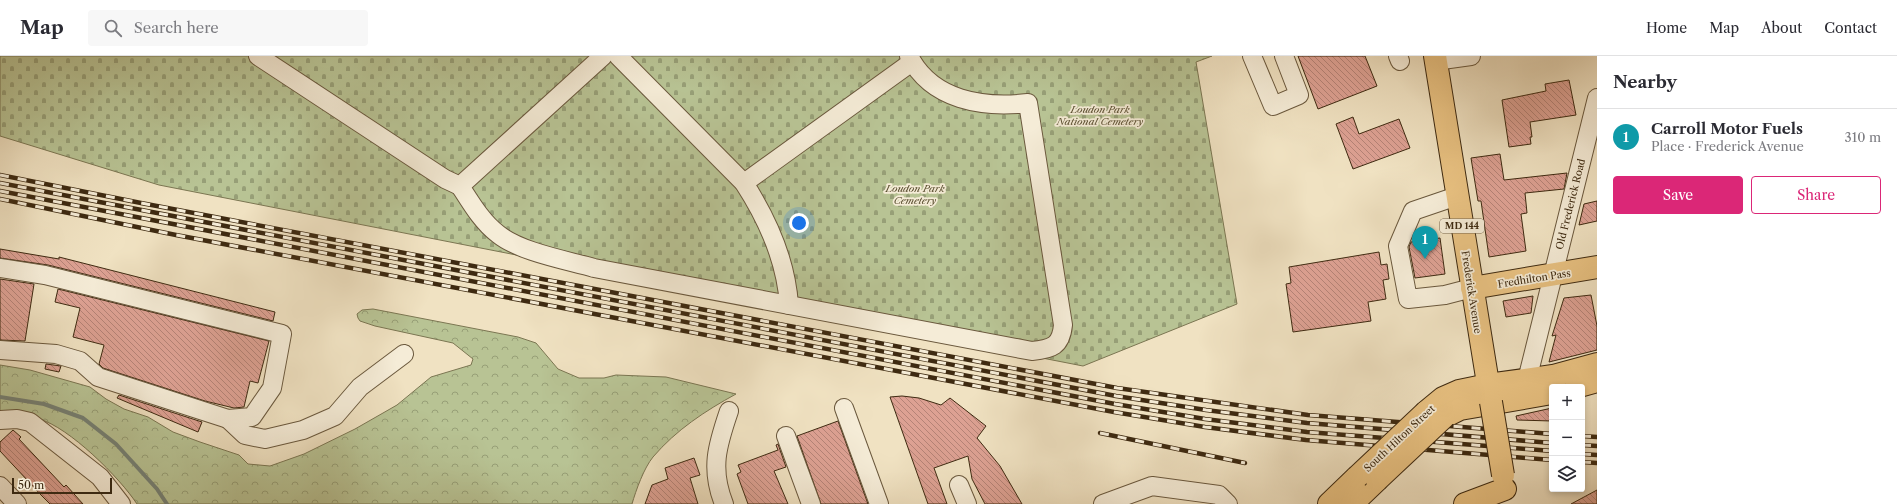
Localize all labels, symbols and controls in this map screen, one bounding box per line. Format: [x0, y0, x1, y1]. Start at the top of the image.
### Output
search box [88, 10, 368, 46]
text: Map [20, 16, 64, 39]
icon: search [102, 17, 124, 39]
text: Search here [134, 18, 219, 37]
text: Home [1646, 19, 1687, 37]
text: Map [1709, 19, 1739, 37]
text: About [1761, 19, 1802, 37]
text: Contact [1824, 19, 1877, 37]
text: Nearby [1613, 72, 1677, 92]
park label: Loudon Park National Cemetery [1056, 103, 1143, 128]
text: Carroll Motor Fuels [1651, 119, 1803, 138]
text: 1 [1623, 129, 1629, 145]
text: 310 m [1845, 129, 1881, 145]
text: Place · Frederick Avenue [1651, 138, 1804, 154]
street label: Old Frederick Road [1553, 157, 1588, 251]
button: Save [1613, 176, 1743, 214]
button: Share [1751, 176, 1881, 214]
park label: Loudon Park Cemetery [884, 182, 945, 207]
your location [789, 213, 809, 233]
road number: MD 144 [1440, 219, 1484, 233]
pin: 1 [1412, 226, 1438, 259]
street label: Frederick Avenue [1459, 250, 1485, 335]
street label: Fredhilton Pass [1497, 266, 1571, 291]
map controls [1549, 384, 1585, 492]
button: + [1549, 384, 1585, 420]
street label: South Hilton Street [1361, 402, 1438, 475]
button: − [1549, 420, 1585, 456]
button: layers [1549, 456, 1585, 492]
scale bar [12, 476, 112, 495]
text: 50 m [18, 478, 44, 492]

